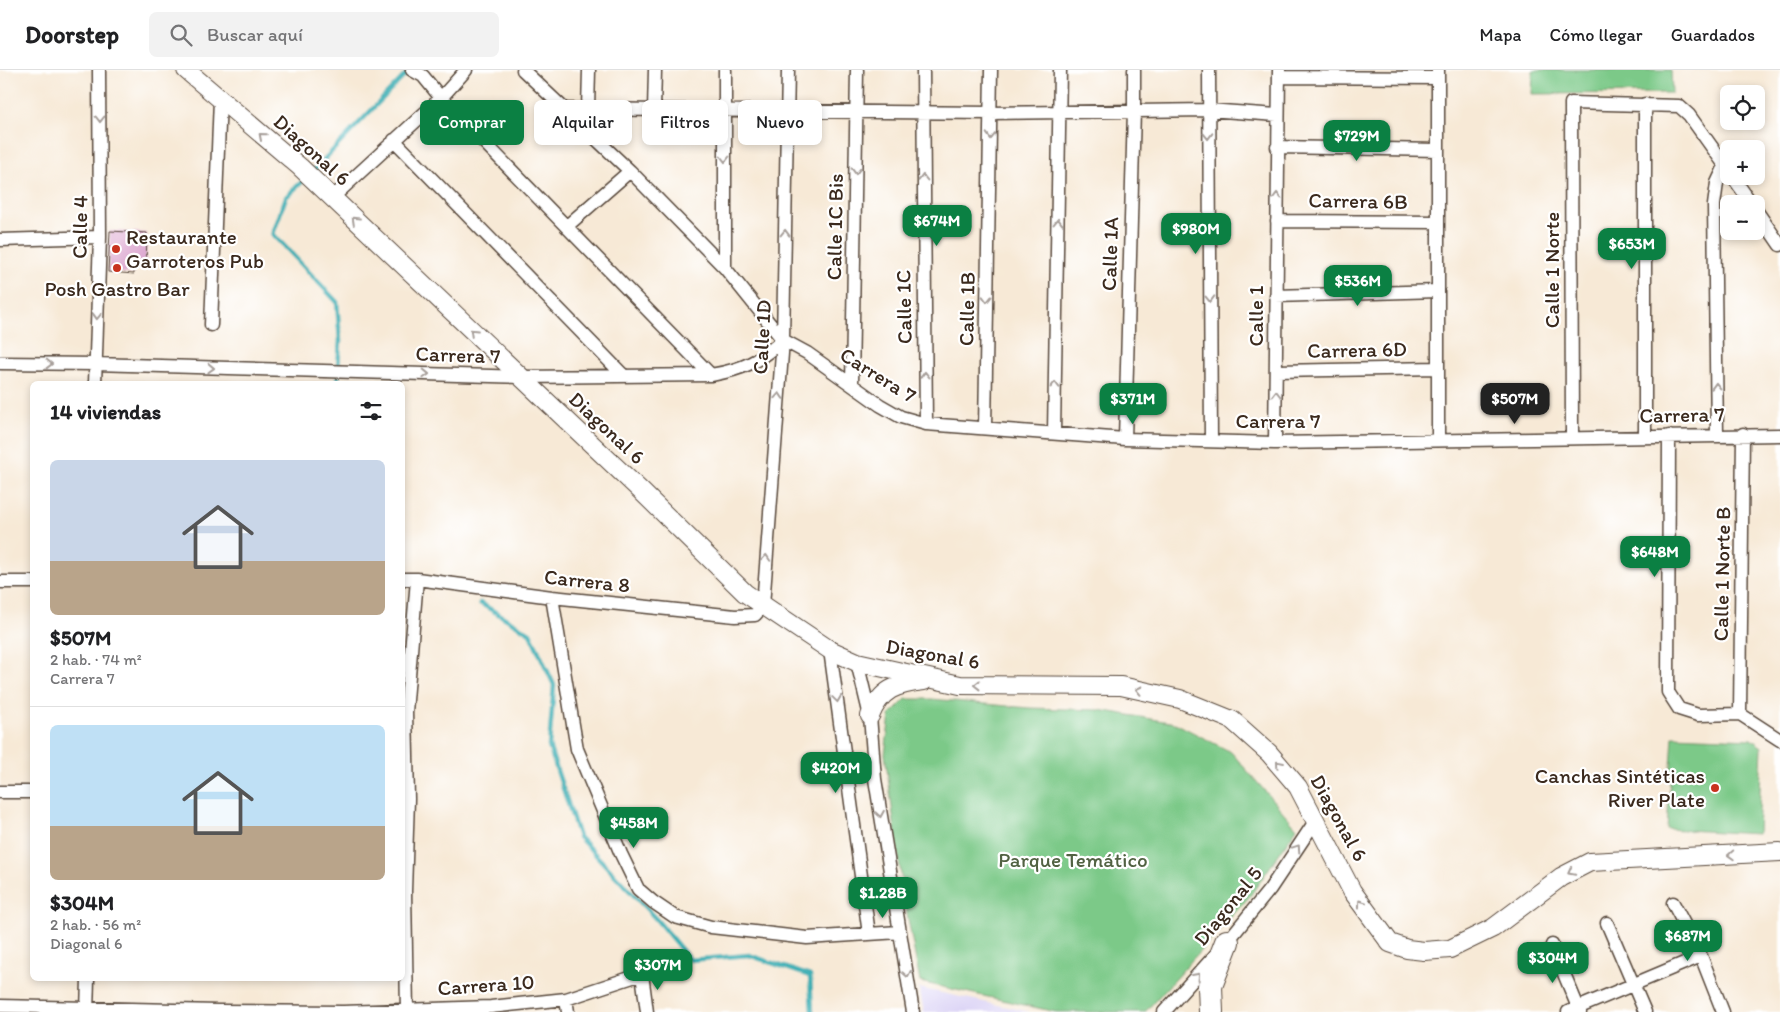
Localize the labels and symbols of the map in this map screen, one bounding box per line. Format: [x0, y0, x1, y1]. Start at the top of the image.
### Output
street label: Diagonal 6 [269, 109, 356, 191]
one-way arrow [95, 115, 105, 123]
pin: $729M [1322, 119, 1392, 162]
one-way arrow [259, 132, 268, 141]
one-way arrow [986, 132, 996, 140]
one-way arrow [1203, 132, 1213, 140]
one-way arrow [720, 156, 730, 163]
one-way arrow [851, 168, 861, 175]
street label: Calle 1C Bis [821, 173, 848, 281]
one-way arrow [918, 173, 928, 181]
street label: Carrera 6B [1308, 187, 1408, 214]
one-way arrow [1272, 192, 1282, 200]
street label: Calle 4 [66, 195, 93, 259]
pin: $674M [902, 204, 972, 247]
pin: $980M [1161, 212, 1231, 255]
street label: Calle 1 Norte [1539, 212, 1564, 328]
street label: Calle 1A [1096, 216, 1123, 292]
one-way arrow [352, 217, 361, 226]
one-way arrow [1053, 218, 1063, 226]
place label: Restaurante Garroteros Pub [126, 224, 264, 273]
pin: $653M [1597, 228, 1667, 270]
one-way arrow [780, 229, 790, 237]
marker: Restaurante Garroteros Pub [110, 243, 122, 255]
marker: Posh Gastro Bar [111, 262, 123, 274]
pin: $536M [1323, 264, 1393, 307]
street label: Calle 1C [890, 270, 917, 344]
street label: Calle 1B [953, 272, 980, 346]
place label: Posh Gastro Bar [44, 276, 190, 301]
street label: Calle 1 [1243, 285, 1268, 346]
one-way arrow [982, 295, 993, 303]
one-way arrow [1205, 295, 1215, 303]
street label: Calle 1D [747, 299, 776, 375]
one-way arrow [92, 312, 103, 320]
one-way arrow [469, 329, 478, 338]
street label: Carrera 6D [1307, 336, 1407, 363]
street label: Carrera 7 [415, 341, 501, 368]
street label: Carrera 7 [836, 341, 921, 408]
one-way arrow [45, 359, 53, 369]
one-way arrow [208, 363, 215, 373]
one-way arrow [422, 369, 430, 380]
one-way arrow [920, 371, 930, 378]
one-way arrow [1050, 380, 1060, 388]
pin: $371M [1098, 382, 1168, 425]
pin: $507M [1480, 382, 1550, 425]
one-way arrow [1711, 382, 1721, 390]
street label: Diagonal 6 [564, 386, 651, 469]
one-way arrow [1271, 390, 1281, 398]
one-way arrow [773, 391, 784, 399]
street label: Carrera 7 [1639, 401, 1725, 428]
street label: Carrera 7 [1235, 408, 1321, 433]
street label: Calle 1 Norte B [1708, 507, 1735, 641]
pin: $648M [1620, 536, 1690, 578]
one-way arrow [761, 553, 772, 561]
street label: Carrera 8 [543, 564, 631, 597]
street label: Diagonal 6 [884, 633, 982, 674]
one-way arrow [972, 680, 980, 690]
one-way arrow [1134, 685, 1143, 696]
one-way arrow [831, 694, 841, 703]
pin: $420M [801, 752, 871, 794]
one-way arrow [1275, 761, 1284, 770]
place label: Canchas Sintéticas River Plate [1535, 763, 1705, 812]
street label: Diagonal 6 [1305, 770, 1373, 865]
marker: Canchas Sintéticas River Plate [1709, 782, 1721, 794]
pin: $458M [599, 806, 669, 849]
one-way arrow [875, 810, 885, 818]
one-way arrow [1291, 844, 1300, 854]
park label: Parque Temático [998, 847, 1148, 872]
one-way arrow [1727, 849, 1735, 860]
street label: Diagonal 5 [1188, 861, 1267, 950]
one-way arrow [1568, 866, 1577, 876]
pin: $1.28B [842, 876, 924, 919]
one-way arrow [1358, 899, 1367, 909]
pin: $687M [1653, 920, 1723, 962]
pin: $304M [1518, 942, 1588, 984]
pin: $307M [623, 948, 693, 991]
street label: Carrera 10 [437, 969, 535, 1000]
one-way arrow [901, 970, 911, 979]
one-way arrow [1191, 972, 1200, 981]

